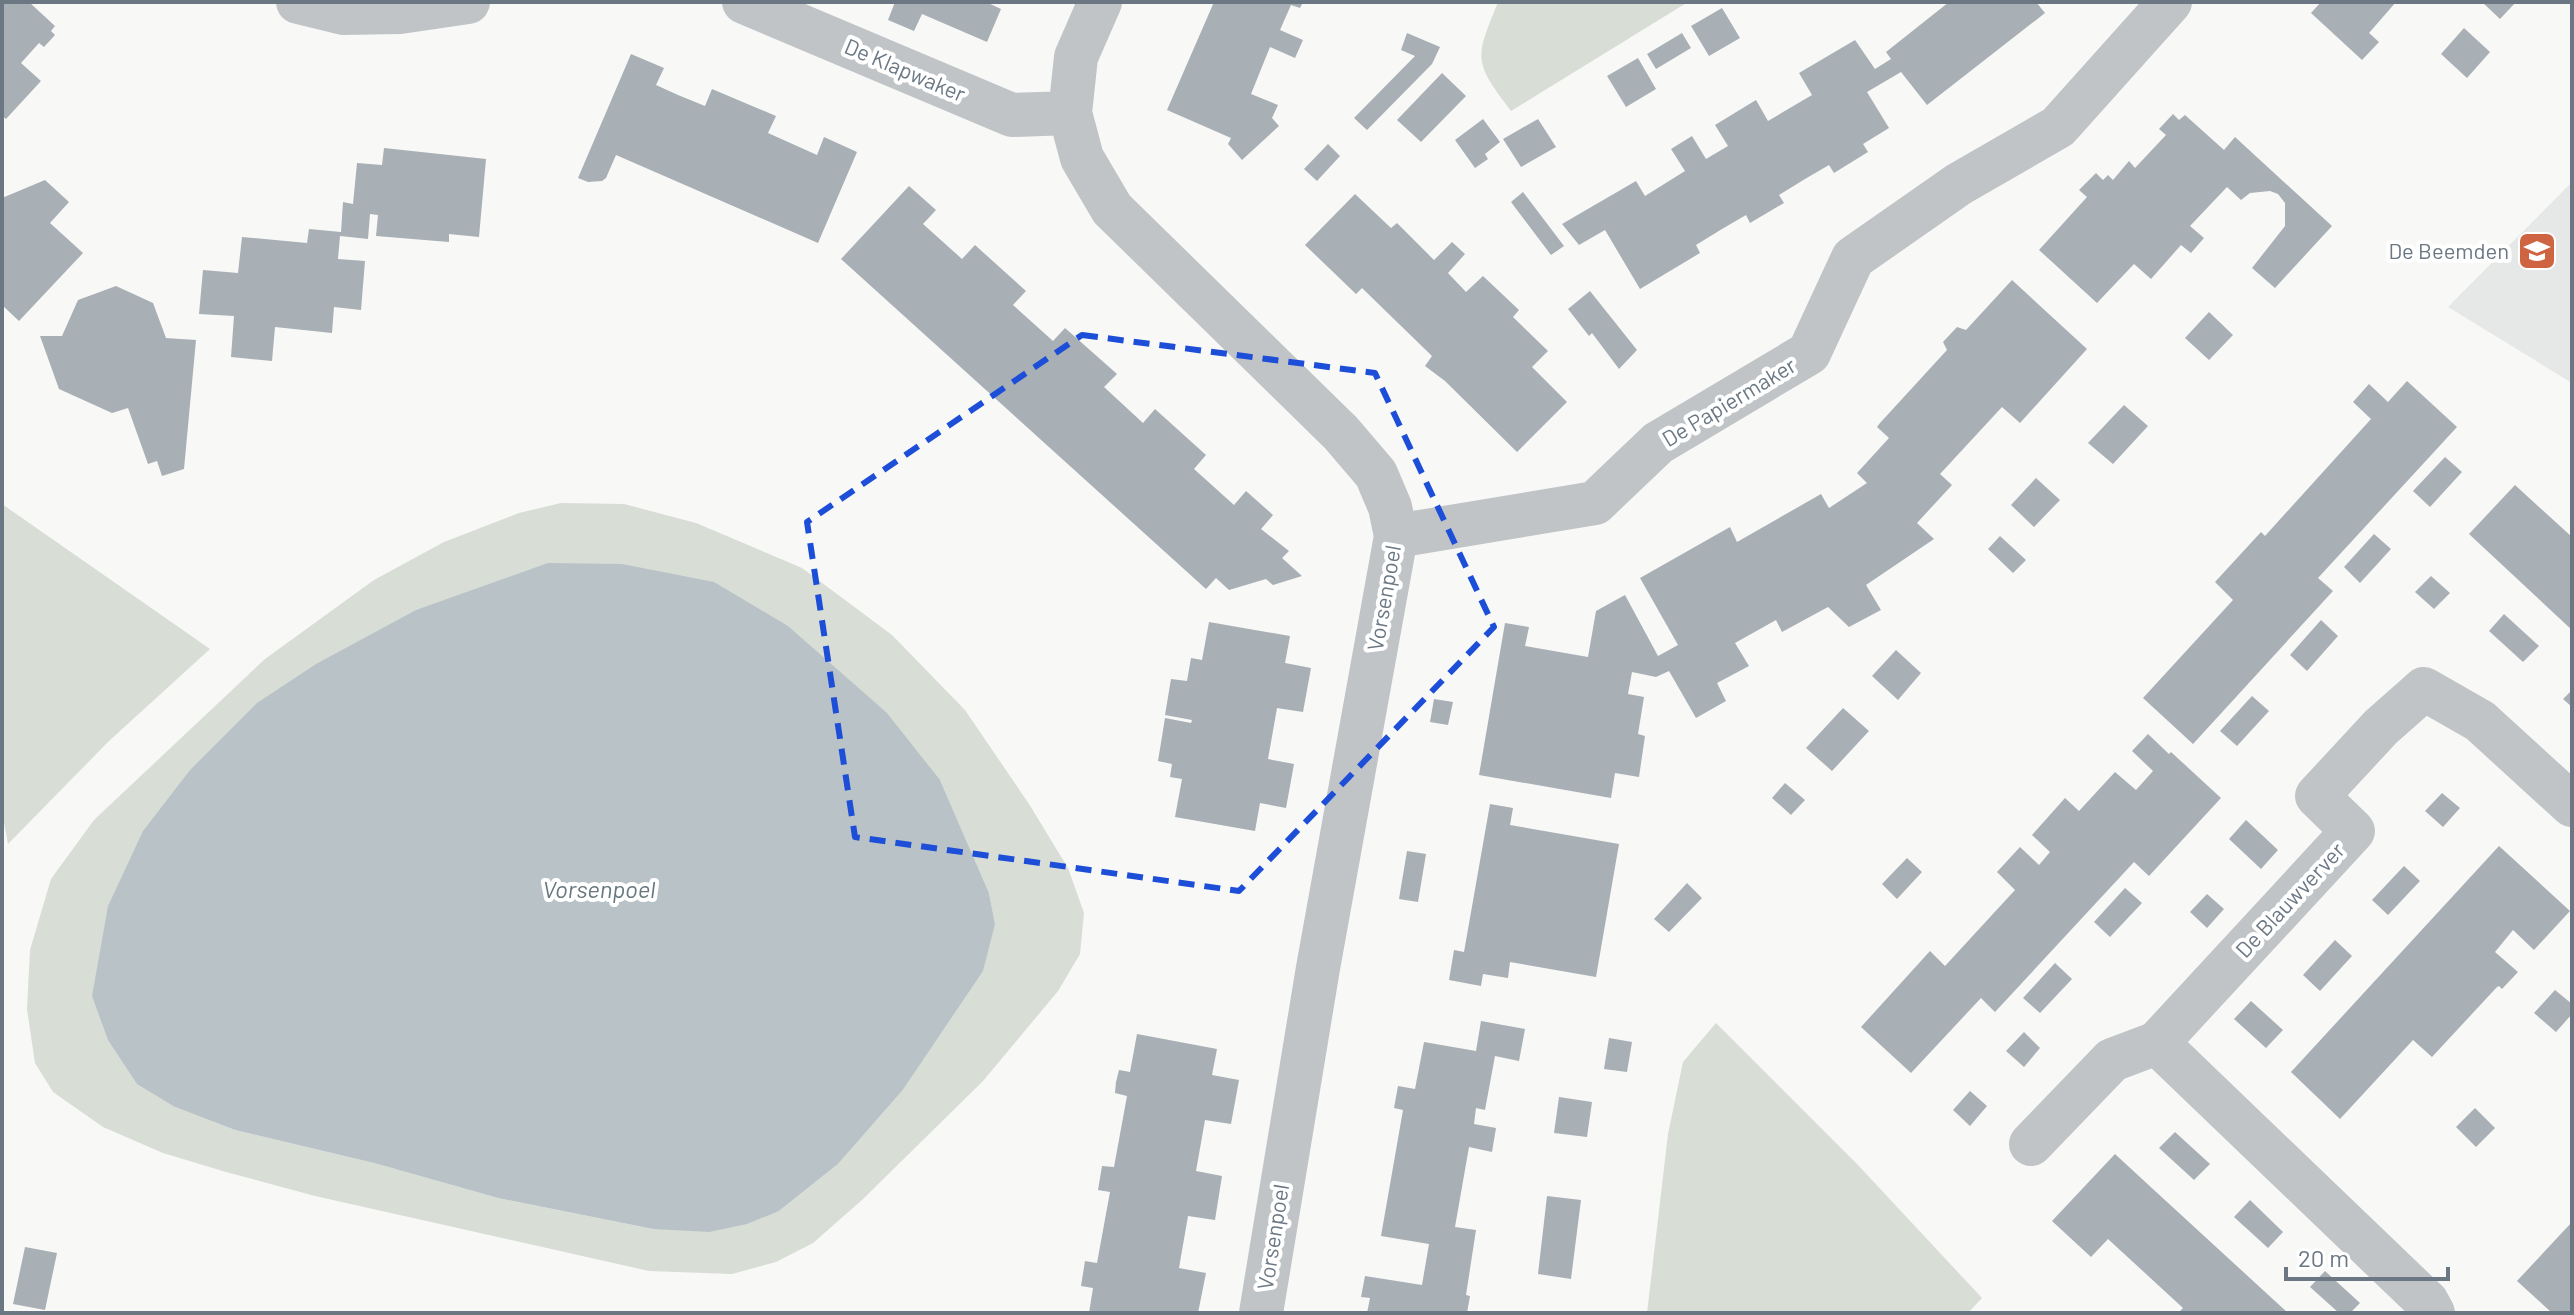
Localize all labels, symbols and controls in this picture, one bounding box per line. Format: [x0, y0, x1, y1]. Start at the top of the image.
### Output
street label: De Klapwaker [841, 32, 970, 106]
school or university icon: De Beemden [2516, 230, 2558, 272]
place label: De Beemden [2388, 237, 2509, 263]
street label: De Papiermaker [1657, 351, 1800, 451]
street label: Vorsenpoel [1361, 543, 1405, 653]
street label: De Blauwverver [2229, 836, 2349, 962]
water label: Vorsenpoel [543, 874, 656, 903]
street label: Vorsenpoel [1251, 1182, 1293, 1292]
scale bar [2286, 1231, 2448, 1281]
text: 20 m [2298, 1243, 2349, 1272]

